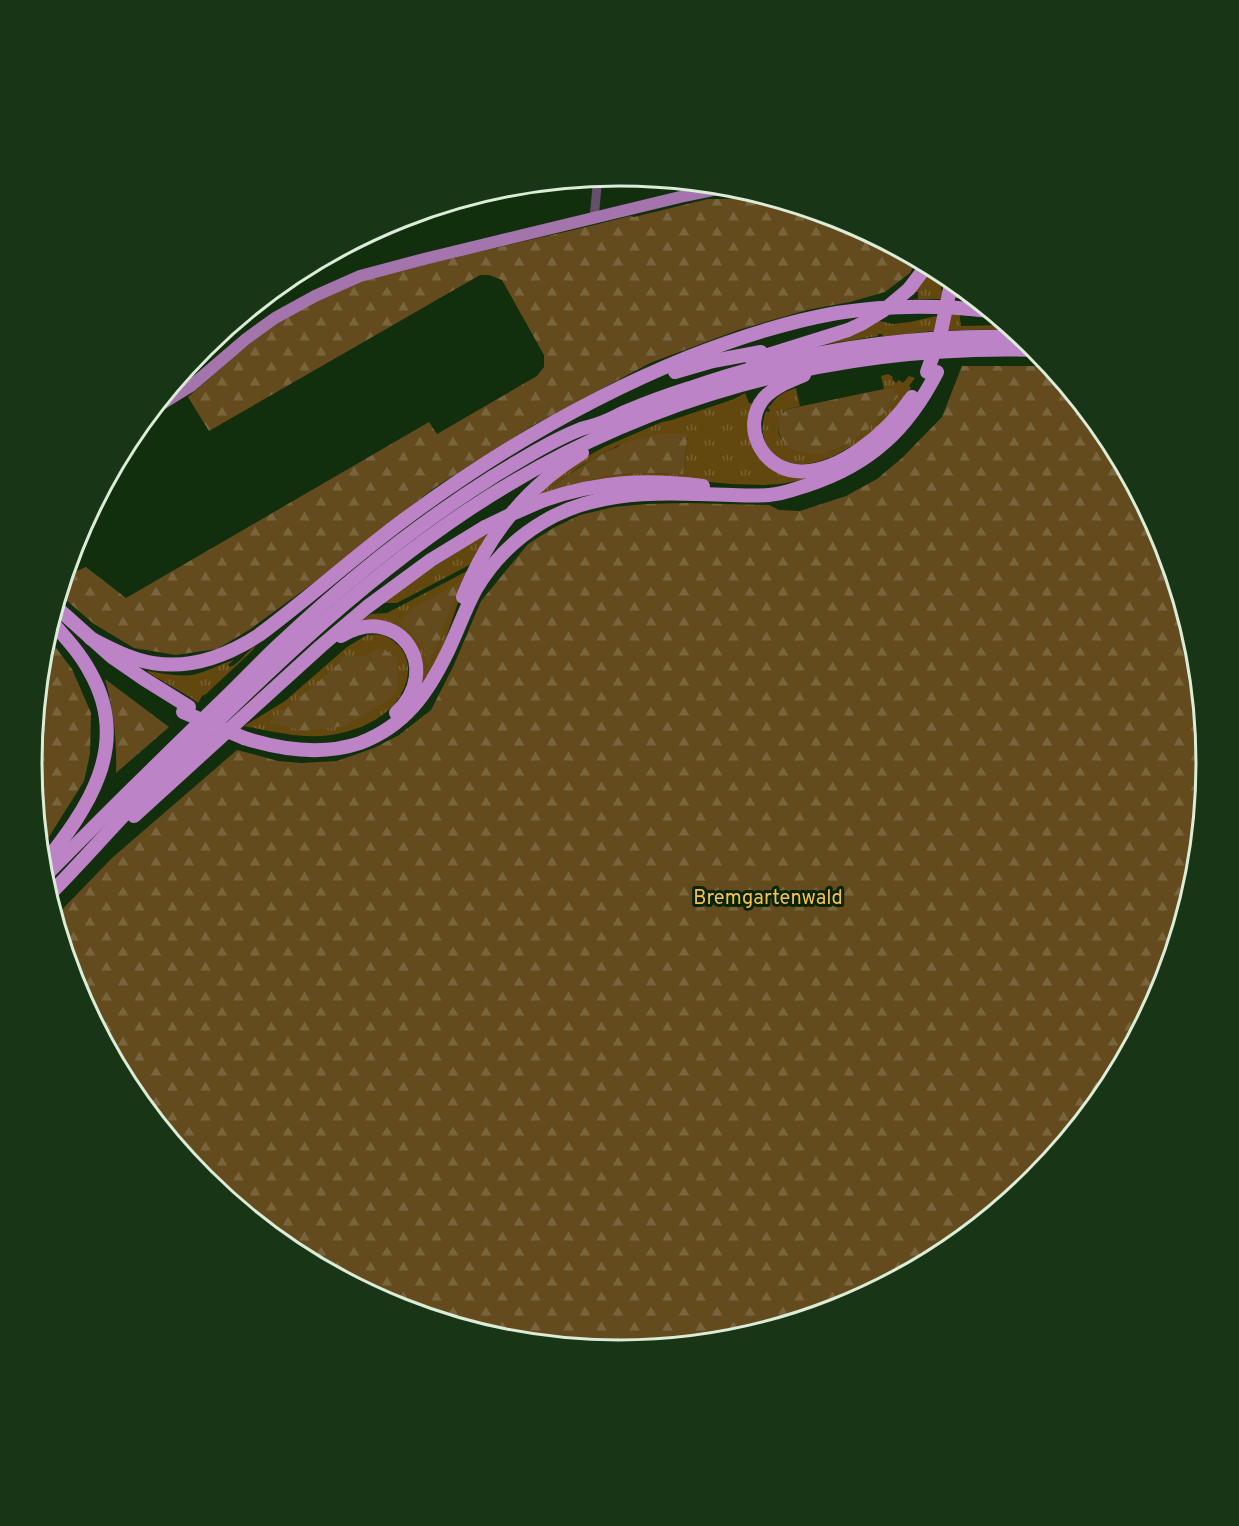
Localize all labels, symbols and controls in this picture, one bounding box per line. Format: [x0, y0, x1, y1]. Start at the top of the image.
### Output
park label: Bremgartenwald [693, 886, 843, 912]

